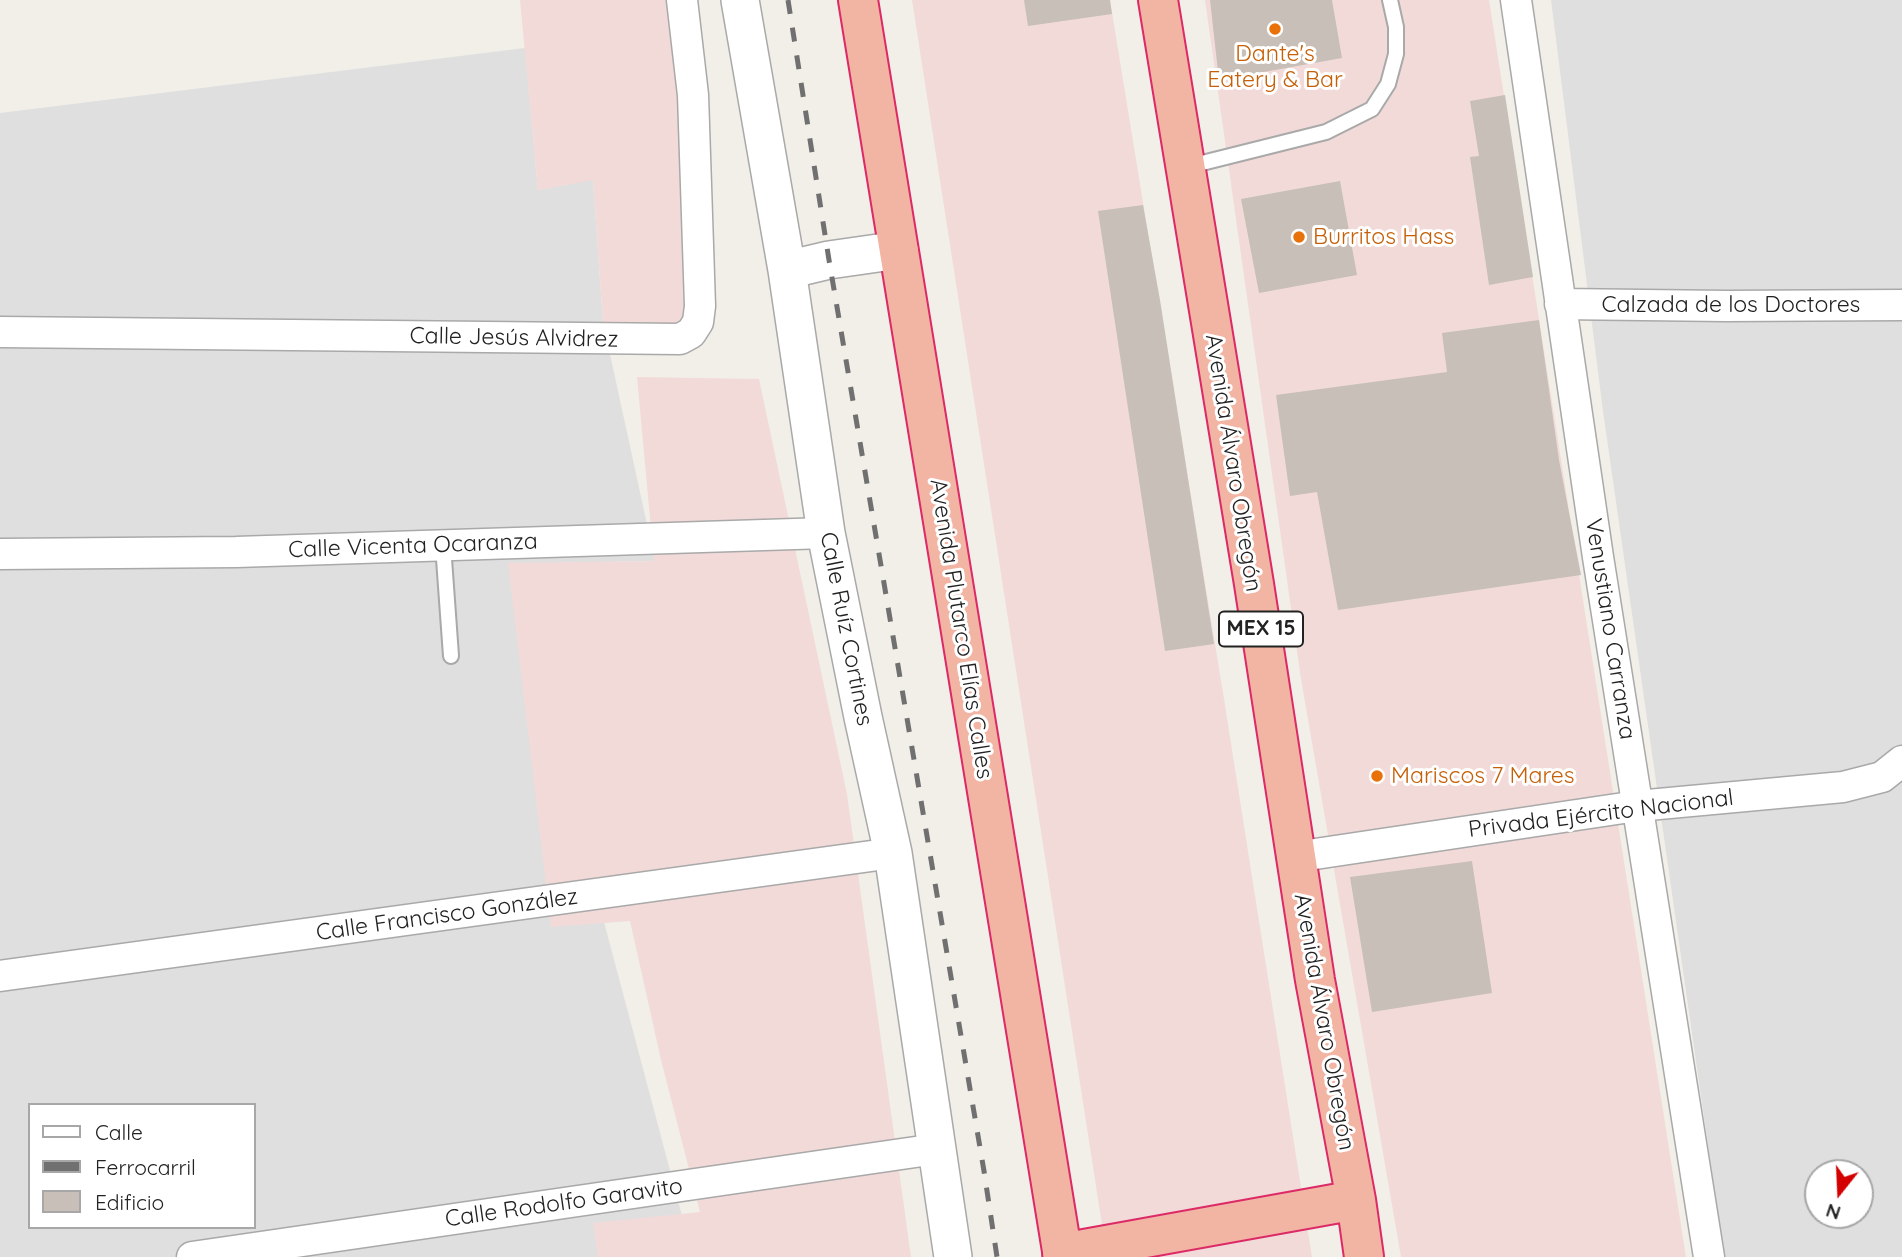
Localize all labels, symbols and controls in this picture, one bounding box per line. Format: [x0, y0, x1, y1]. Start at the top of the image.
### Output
marker: Dante's Eatery & Bar [1267, 21, 1283, 37]
place label: Dante's Eatery & Bar [1207, 40, 1343, 94]
place label: Burritos Hass [1313, 223, 1454, 251]
marker: Burritos Hass [1291, 229, 1307, 245]
street label: Calzada de los Doctores [1602, 291, 1860, 319]
street label: Calle Jesús Alvidrez [409, 322, 619, 354]
street label: Avenida Álvaro Obregón [1199, 332, 1267, 594]
street label: Avenida Plutarco Elías Calles [924, 477, 998, 781]
street label: Venustiano Carranza [1579, 516, 1641, 742]
street label: Calle Vicenta Ocaranza [288, 528, 538, 564]
street label: Calle Ruíz Cortines [814, 530, 878, 728]
road number: MEX 15 [1219, 612, 1303, 646]
place label: Mariscos 7 Mares [1391, 762, 1575, 790]
marker: Mariscos 7 Mares [1369, 768, 1385, 784]
street label: Privada Ejército Nacional [1467, 784, 1735, 844]
street label: Calle Francisco González [314, 883, 580, 947]
street label: Avenida Álvaro Obregón [1288, 892, 1360, 1152]
legend [28, 1103, 256, 1229]
text: Calle [95, 1119, 143, 1145]
text: Ferrocarril [95, 1154, 196, 1180]
north arrow [1804, 1159, 1874, 1229]
street label: Calle Rodolfo Garavito [443, 1173, 685, 1233]
text: Edificio [95, 1189, 164, 1215]
text: N [1823, 1198, 1843, 1226]

